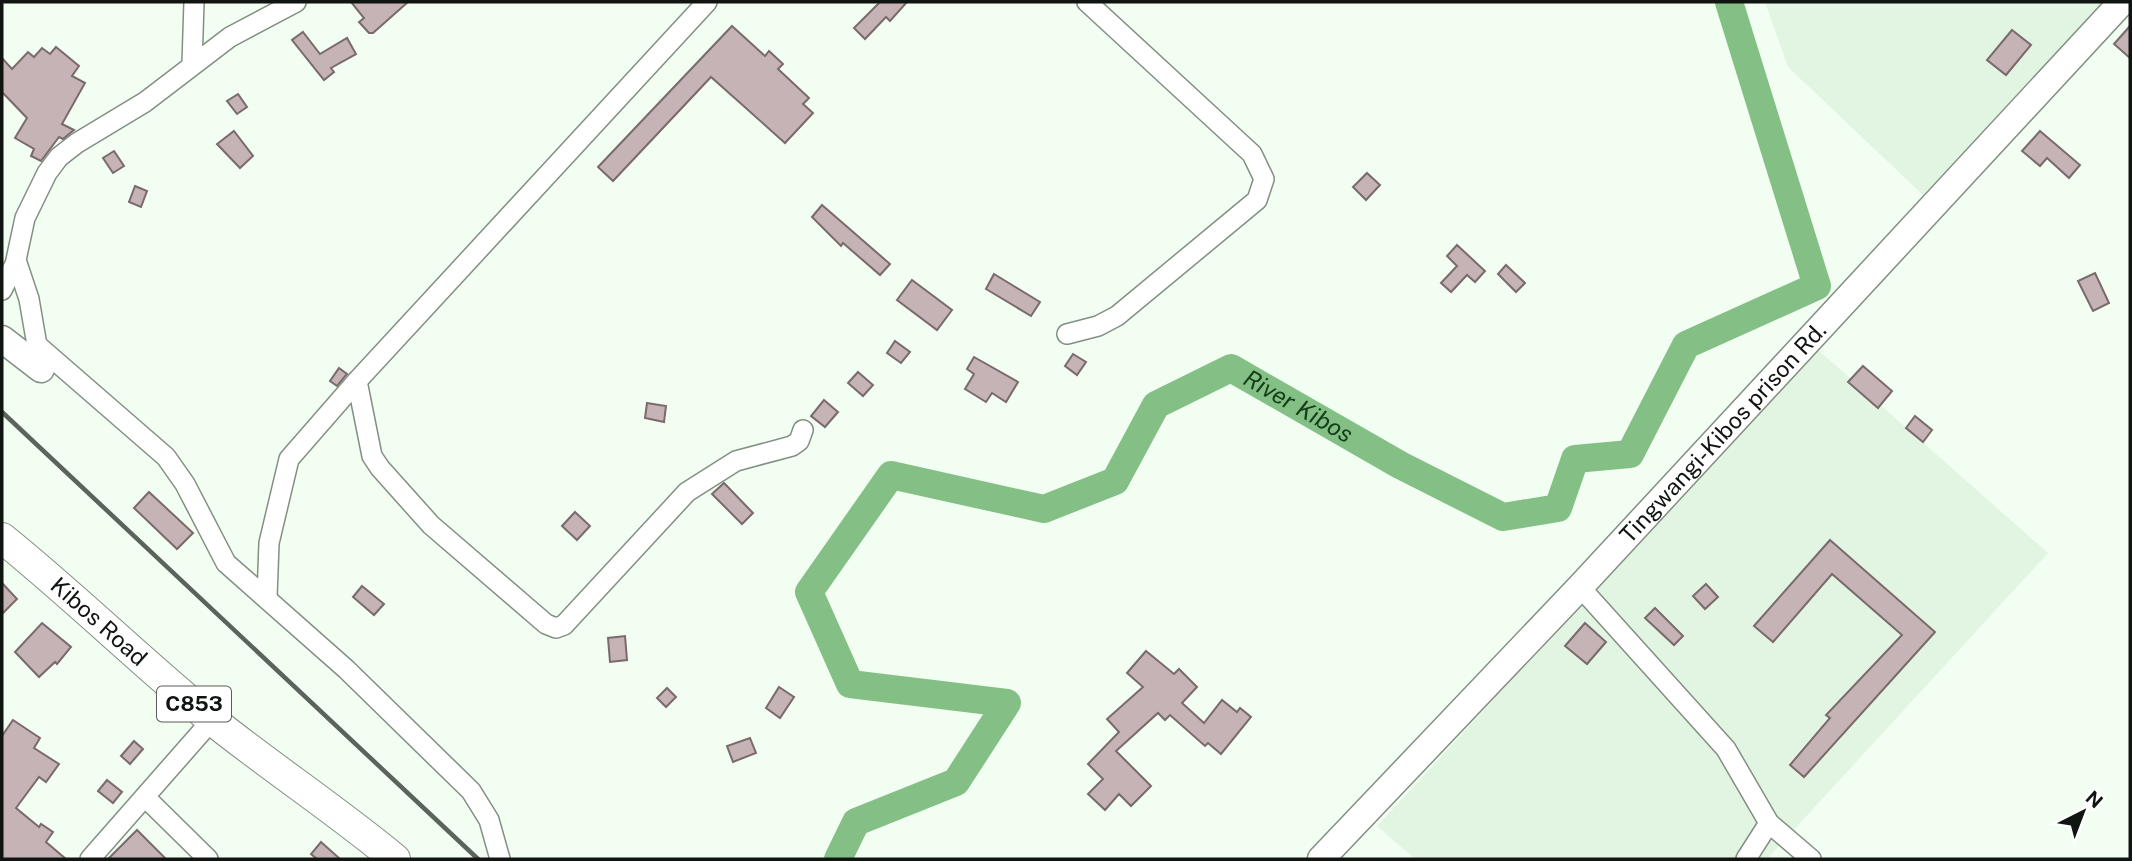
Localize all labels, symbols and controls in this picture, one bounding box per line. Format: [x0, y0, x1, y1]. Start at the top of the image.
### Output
street label: Tingwangi-Kibos prison Rd. [1614, 316, 1831, 548]
water label: River Kibos [1239, 363, 1358, 448]
street label: Kibos Road [46, 571, 153, 671]
road number: C853 [157, 686, 231, 722]
north arrow [2048, 777, 2118, 847]
text: N [2081, 786, 2107, 813]

